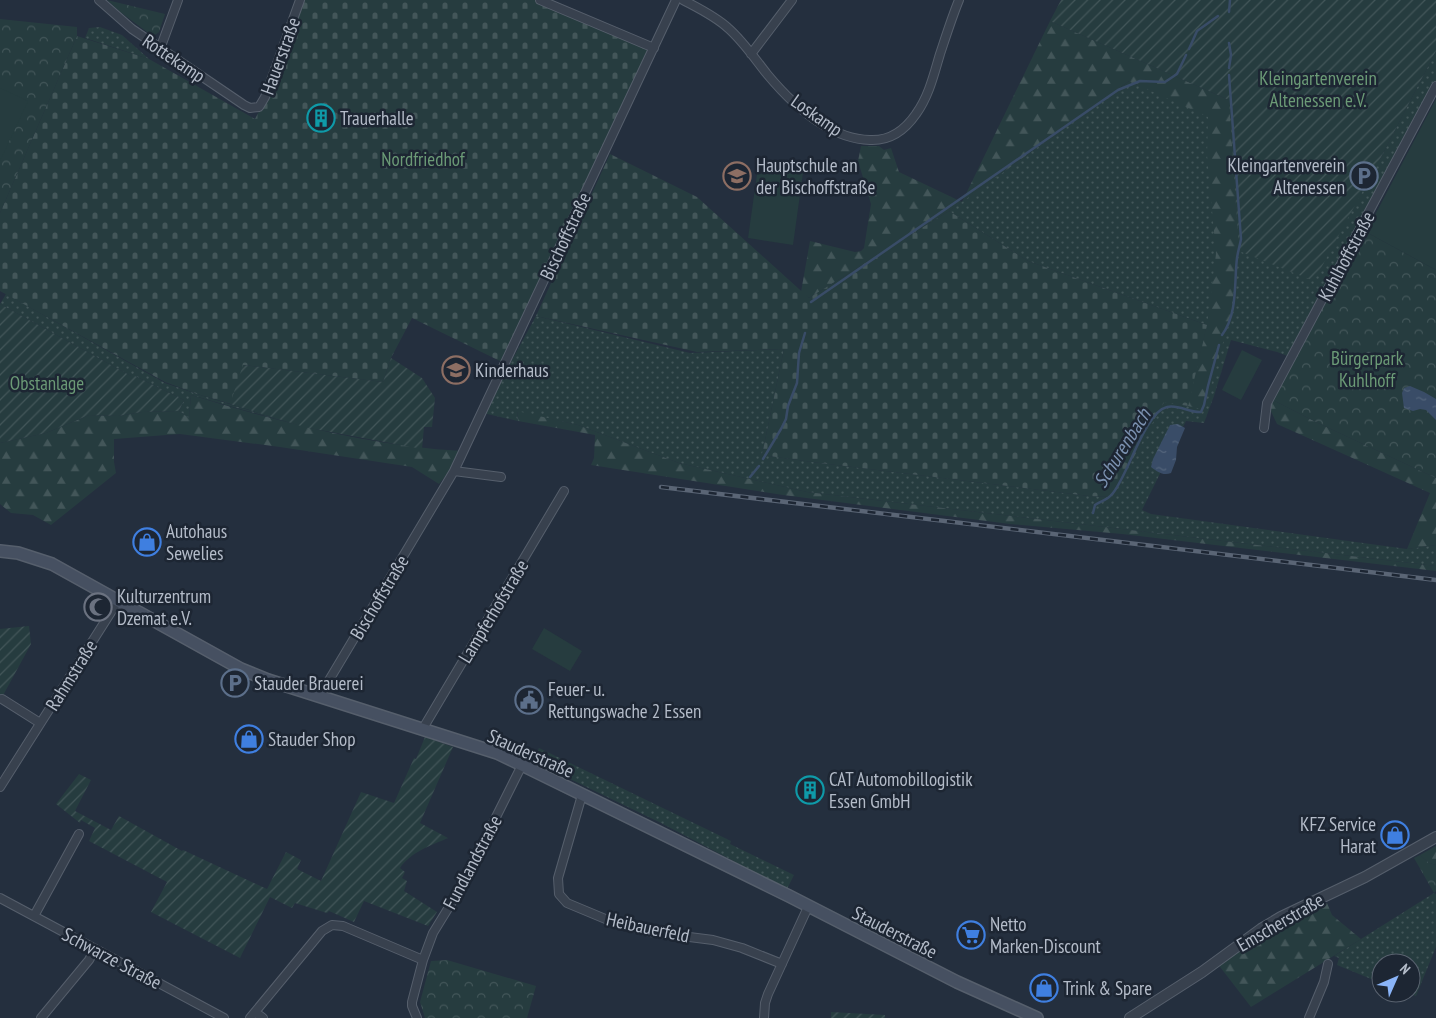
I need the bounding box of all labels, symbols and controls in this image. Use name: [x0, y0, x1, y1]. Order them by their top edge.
street label: Hauerstraße: [255, 14, 305, 98]
street label: Rottekamp: [138, 28, 210, 88]
park label: Kleingartenverein Altenessen e.V.: [1259, 66, 1377, 112]
street label: Loskamp: [787, 89, 847, 141]
building icon: Trauerhalle: [306, 103, 336, 133]
place label: Trauerhalle: [340, 106, 414, 130]
park label: Nordfriedhof: [381, 147, 466, 171]
place label: Hauptschule an der Bischoffstraße: [756, 153, 875, 199]
place label: Kleingartenverein Altenessen: [1227, 153, 1345, 199]
school or university icon: Hauptschule an der Bischoffstraße: [722, 161, 752, 191]
parking icon: Kleingartenverein Altenessen: [1349, 161, 1379, 191]
street label: Bischoffstraße: [534, 188, 596, 284]
street label: Kuhlhoffstraße: [1312, 207, 1380, 305]
park label: Bürgerpark Kuhlhoff: [1331, 346, 1404, 392]
school or university icon: Kinderhaus: [441, 355, 471, 385]
place label: Kinderhaus: [475, 358, 549, 382]
park label: Obstanlage: [10, 371, 84, 395]
water label: Schurenbach: [1088, 403, 1157, 492]
place label: Autohaus Sewelies: [166, 519, 227, 565]
shop icon: Autohaus Sewelies: [132, 527, 162, 557]
street label: Bischoffstraße: [345, 550, 414, 643]
street label: Lampferhofstraße: [453, 555, 533, 667]
place label: Kulturzentrum Dzemat e.V.: [117, 584, 211, 630]
mosque icon: Kulturzentrum Dzemat e.V.: [83, 592, 113, 622]
street label: Rahmstraße: [40, 635, 102, 715]
parking icon: Stauder Brauerei: [220, 668, 250, 698]
place label: Stauder Brauerei: [254, 671, 364, 695]
place label: Feuer- u. Rettungswache 2 Essen: [548, 677, 701, 723]
public building icon: Feuer- u. Rettungswache 2 Essen: [514, 685, 544, 715]
street label: Stauderstraße: [484, 723, 578, 783]
shop icon: Stauder Shop: [234, 724, 264, 754]
place label: Stauder Shop: [268, 727, 355, 751]
place label: CAT Automobillogistik Essen GmbH: [829, 767, 973, 813]
building icon: CAT Automobillogistik Essen GmbH: [795, 775, 825, 805]
street label: Fundlandstraße: [437, 811, 507, 913]
place label: KFZ Service Harat: [1300, 812, 1377, 858]
shop icon: KFZ Service Harat: [1380, 820, 1410, 850]
street label: Emscherstraße: [1232, 887, 1328, 957]
street label: Stauderstraße: [849, 900, 942, 964]
street label: Heibauerfeld: [604, 906, 692, 948]
place label: Netto Marken-Discount: [990, 912, 1102, 958]
supermarket icon: Netto Marken-Discount: [956, 920, 986, 950]
street label: Schwarze Straße: [58, 922, 166, 994]
north arrow: [1371, 953, 1421, 1003]
text: N: [1396, 960, 1414, 978]
shop icon: Trink & Spare: [1029, 973, 1059, 1003]
place label: Trink & Spare: [1063, 976, 1152, 1000]

